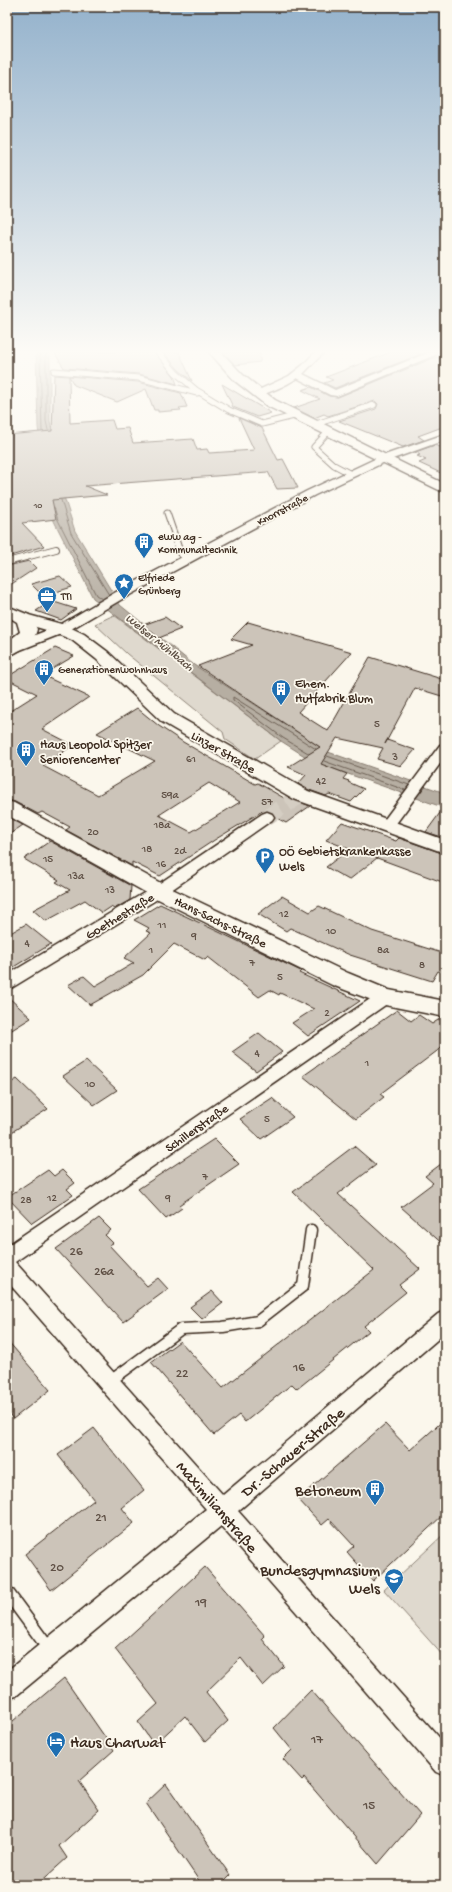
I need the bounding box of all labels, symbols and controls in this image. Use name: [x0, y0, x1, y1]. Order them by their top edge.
street label: Knorrstraße: [256, 492, 311, 529]
house number: 10: [33, 501, 42, 512]
building icon: eww ag - Kommunaltechnik: [133, 531, 155, 559]
place label: eww ag - Kommunaltechnik: [158, 532, 238, 557]
place icon: Elfriede Grünberg: [113, 572, 135, 600]
place label: Elfriede Grünberg: [138, 572, 181, 598]
office icon: TTI: [36, 585, 58, 613]
place label: TTI: [60, 592, 72, 604]
water label: Welser Mühlbach: [122, 612, 196, 676]
building icon: Generationenwohnhaus: [33, 658, 55, 686]
place label: Generationenwohnhaus: [58, 665, 168, 677]
place label: Ehem. Hutfabrik Blum: [295, 677, 373, 707]
building icon: Ehem. Hutfabrik Blum: [270, 678, 292, 706]
house number: 5: [374, 719, 380, 731]
street label: Linzer Straße: [188, 729, 258, 778]
place label: Haus Leopold Spitzer Seniorencenter: [40, 738, 153, 768]
building icon: Haus Leopold Spitzer Seniorencenter: [15, 739, 37, 767]
house number: 3: [391, 752, 398, 764]
house number: 61: [186, 754, 196, 766]
house number: 42: [316, 776, 327, 788]
house number: 59a: [161, 790, 180, 802]
house number: 57: [261, 797, 273, 809]
house number: 18a: [153, 820, 171, 832]
house number: 20: [87, 827, 99, 839]
house number: 18: [141, 844, 152, 856]
place label: OÖ Gebietskrankenkasse Wels: [279, 845, 411, 875]
house number: 2d: [174, 846, 187, 858]
parking icon: OÖ Gebietskrankenkasse Wels: [254, 846, 276, 874]
house number: 15: [42, 854, 53, 866]
house number: 16: [155, 859, 166, 871]
house number: 13a: [67, 871, 85, 883]
house number: 13: [104, 885, 115, 897]
street label: Goethestraße: [83, 891, 157, 943]
street label: Hans-Sachs-Straße: [171, 894, 269, 952]
house number: 12: [278, 909, 290, 921]
house number: 11: [157, 920, 166, 932]
house number: 10: [325, 926, 336, 938]
house number: 9: [190, 931, 197, 943]
house number: 4: [24, 938, 30, 950]
house number: 1: [148, 945, 153, 957]
house number: 8a: [377, 945, 390, 957]
house number: 7: [248, 958, 255, 970]
house number: 8: [419, 960, 425, 972]
house number: 5: [277, 972, 283, 984]
house number: 2: [324, 1008, 330, 1020]
house number: 4: [254, 1048, 260, 1060]
house number: 1: [364, 1058, 369, 1070]
house number: 10: [84, 1079, 95, 1091]
street label: Schillerstraße: [163, 1102, 232, 1156]
house number: 5: [264, 1114, 270, 1126]
house number: 7: [201, 1172, 208, 1184]
house number: 12: [46, 1193, 58, 1205]
house number: 9: [164, 1193, 171, 1205]
house number: 28: [20, 1195, 32, 1207]
house number: 26: [70, 1245, 83, 1260]
house number: 26a: [94, 1265, 115, 1280]
house number: 16: [292, 1361, 305, 1376]
house number: 22: [176, 1367, 189, 1382]
street label: Dr.-Schauer-Straße: [238, 1404, 350, 1503]
street label: Maximilianstraße: [170, 1459, 261, 1559]
building icon: Betoneum: [364, 1478, 386, 1506]
place label: Betoneum: [294, 1483, 362, 1502]
house number: 21: [95, 1511, 107, 1526]
house number: 20: [50, 1561, 64, 1576]
place label: Bundesgymnasium Wels: [259, 1563, 381, 1600]
school or university icon: Bundesgymnasium Wels: [383, 1567, 405, 1595]
house number: 19: [194, 1596, 207, 1611]
hotel icon: Haus Charwat: [45, 1730, 67, 1758]
house number: 17: [310, 1733, 324, 1748]
place label: Haus Charwat: [70, 1735, 166, 1754]
house number: 15: [362, 1799, 375, 1814]

